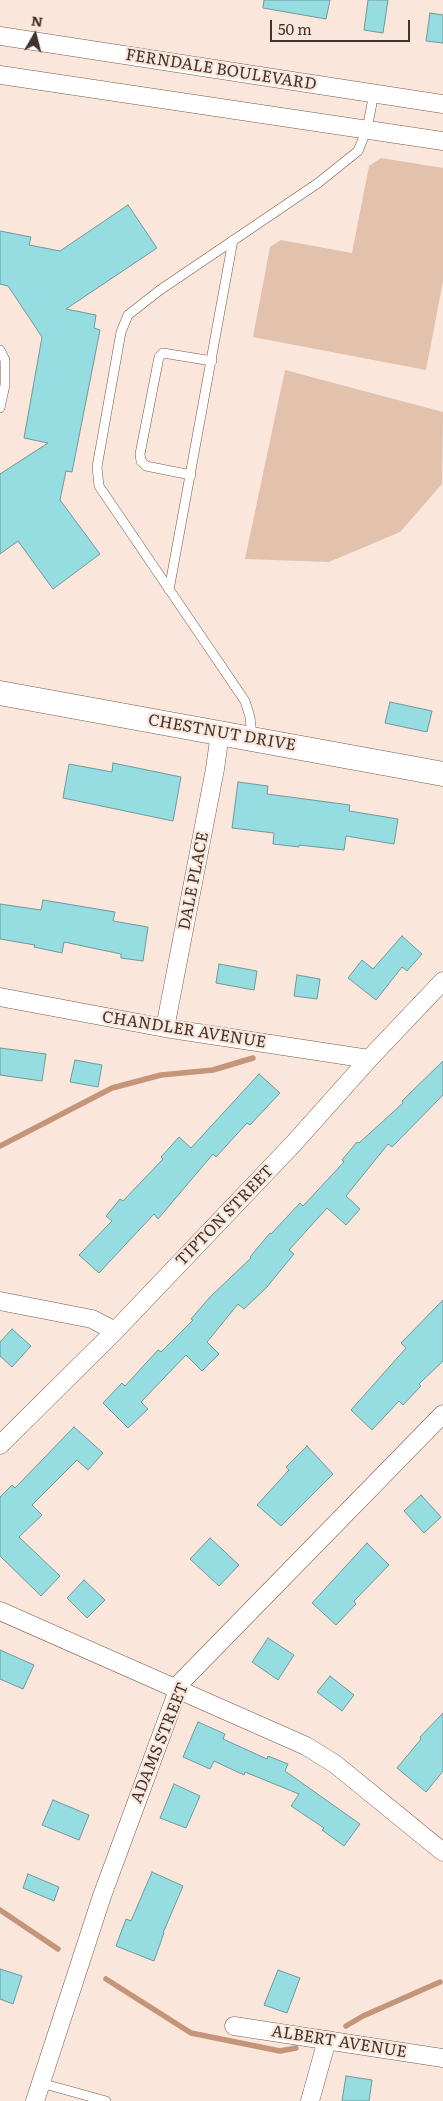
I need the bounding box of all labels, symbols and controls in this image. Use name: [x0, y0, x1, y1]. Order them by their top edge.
text: N: [30, 9, 44, 31]
north arrow: [10, 10, 60, 60]
scale bar: [273, 10, 413, 42]
text: 50 m: [278, 17, 312, 40]
street label: FERNDALE BOULEVARD: [124, 45, 318, 95]
street label: CHESTNUT DRIVE: [147, 711, 297, 755]
street label: DALE PLACE: [175, 830, 213, 932]
street label: CHANDLER AVENUE: [101, 1008, 267, 1052]
street label: TIPTON STREET: [172, 1162, 278, 1270]
street label: ADAMS STREET: [127, 1680, 193, 1806]
street label: ALBERT AVENUE: [270, 2022, 408, 2062]

